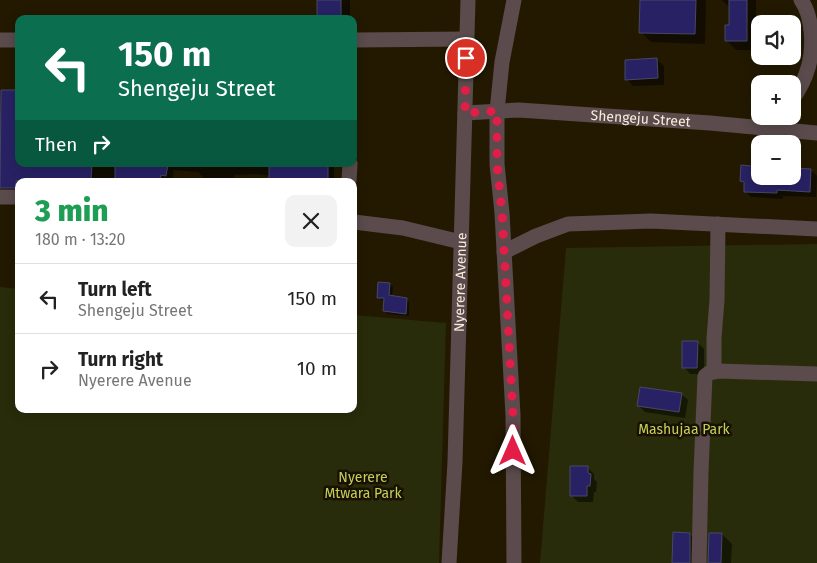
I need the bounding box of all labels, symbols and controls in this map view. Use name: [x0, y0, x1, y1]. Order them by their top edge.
map controls: [751, 15, 801, 185]
button: sound: [751, 15, 801, 65]
text: 150 m: [118, 33, 211, 75]
icon: left: [35, 35, 100, 100]
pin: [445, 37, 487, 79]
icon: arrive: [452, 44, 480, 72]
text: Shengeju Street: [118, 75, 275, 102]
button: +: [751, 75, 801, 125]
street label: Shengeju Street: [590, 107, 692, 131]
icon: right: [87, 130, 115, 158]
text: Then: [35, 133, 77, 156]
button: −: [751, 135, 801, 185]
text: 3 min: [35, 193, 109, 229]
button: close: [285, 195, 337, 247]
text: 180 m · 13:20: [35, 230, 126, 249]
street label: Nyerere Avenue: [451, 232, 470, 332]
text: Turn left: [78, 278, 152, 301]
icon: left: [35, 285, 63, 313]
text: 150 m: [287, 287, 337, 310]
text: Shengeju Street: [78, 301, 192, 320]
text: Turn right: [78, 348, 163, 371]
icon: right: [35, 355, 63, 383]
text: 10 m: [297, 357, 337, 380]
text: Nyerere Avenue: [78, 371, 192, 390]
park label: Mashujaa Park: [638, 421, 731, 438]
position arrow: [486, 424, 538, 476]
park label: Nyerere Mtwara Park: [324, 469, 402, 502]

